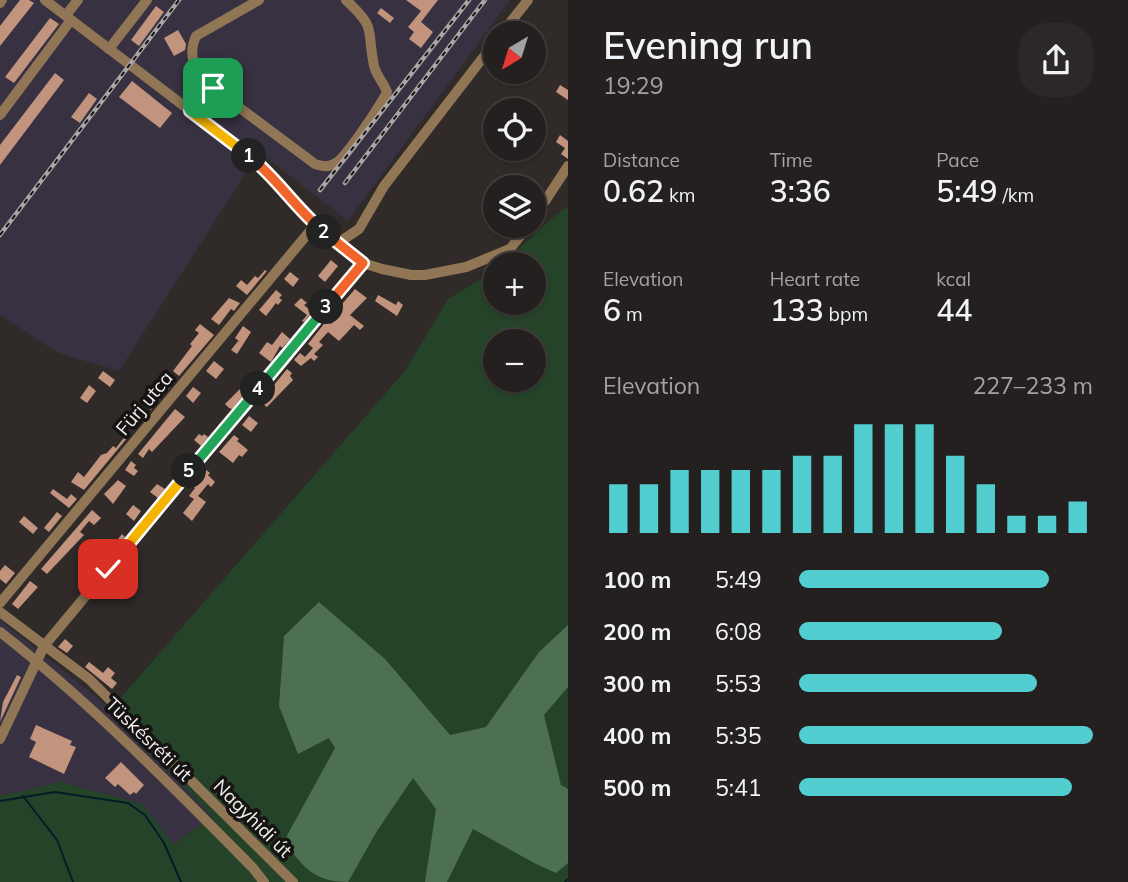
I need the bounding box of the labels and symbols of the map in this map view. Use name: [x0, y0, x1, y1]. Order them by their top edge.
north arrow: [483, 21, 546, 84]
pin: [183, 58, 243, 118]
pin: 1: [232, 138, 266, 174]
pin: 2: [306, 215, 342, 250]
pin: 3: [308, 290, 344, 324]
street label: Fürj utca: [110, 366, 178, 440]
pin: 4: [240, 372, 276, 406]
pin: 5: [172, 454, 206, 489]
pin: [78, 539, 138, 599]
street label: Tüskésréti út: [101, 692, 197, 786]
street label: Nagyhidi út: [209, 774, 298, 863]

